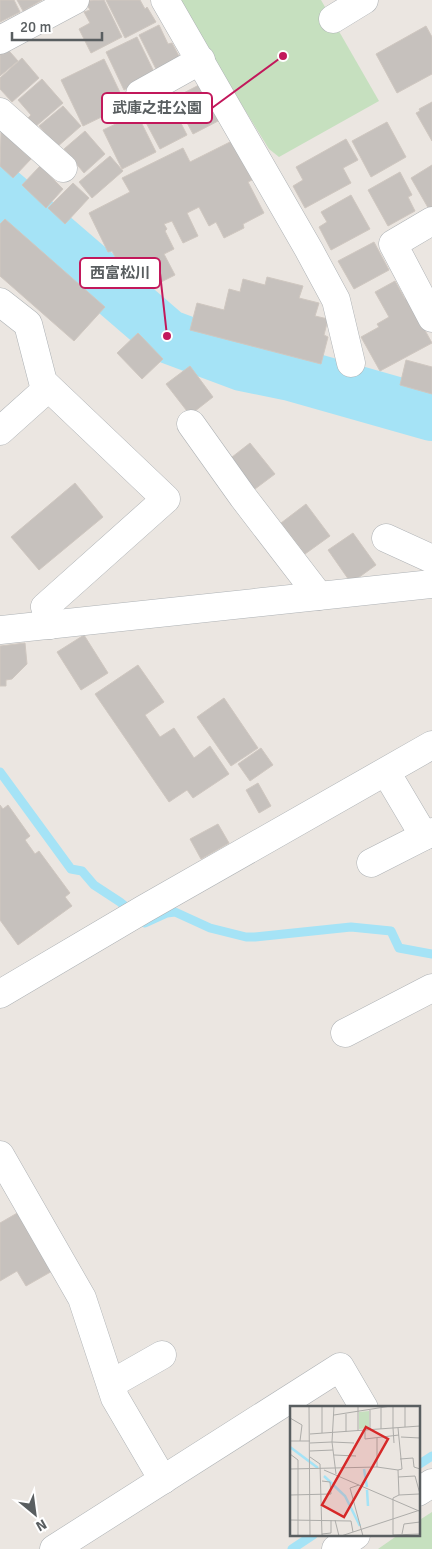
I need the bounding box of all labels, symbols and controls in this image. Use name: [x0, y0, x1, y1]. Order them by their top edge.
scale bar: [12, 10, 102, 42]
text: 20 m: [20, 18, 51, 36]
callout: 武庫之荘公園: [102, 93, 212, 123]
text: 武庫之荘公園: [112, 99, 202, 117]
callout: 西富松川: [80, 258, 160, 288]
text: 西富松川: [90, 264, 150, 282]
inset map: [290, 1406, 420, 1536]
north arrow: [10, 1489, 60, 1539]
text: N: [33, 1515, 49, 1535]

